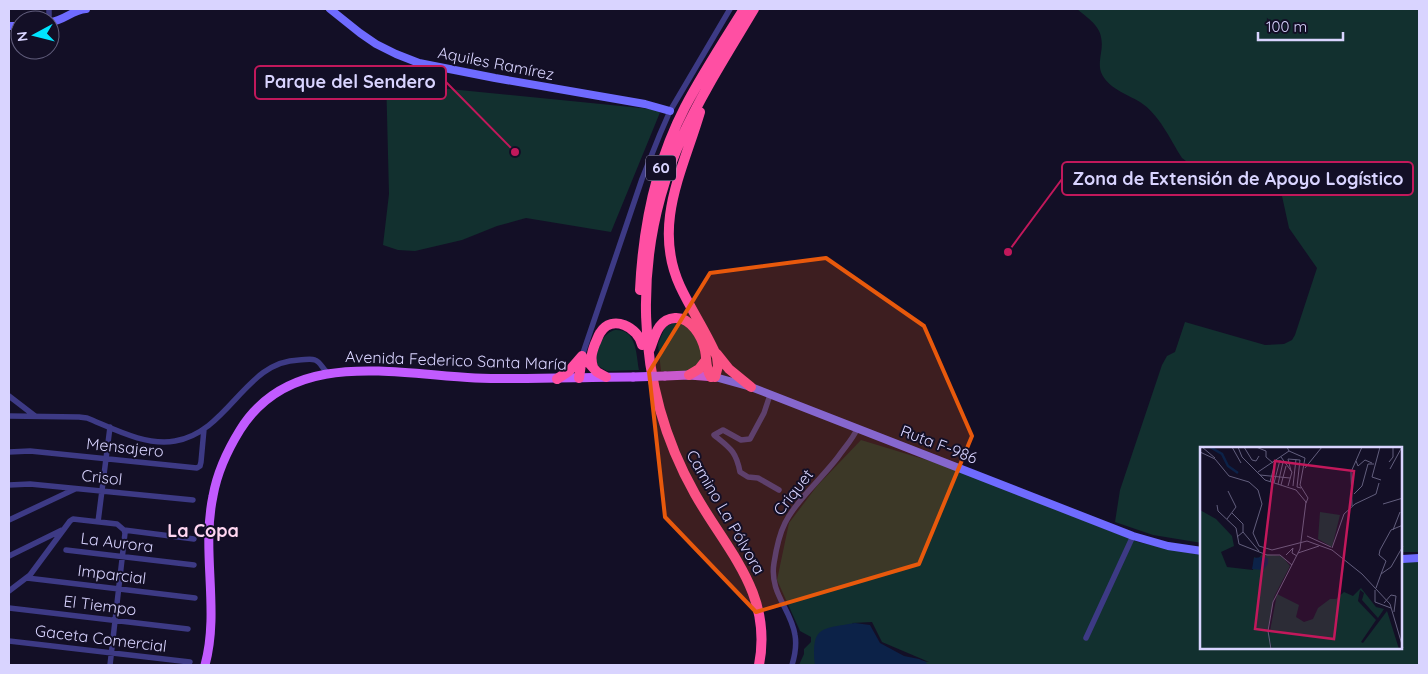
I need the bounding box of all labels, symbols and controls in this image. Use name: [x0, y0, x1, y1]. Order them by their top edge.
north arrow: [10, 10, 60, 60]
scale bar: [1258, 10, 1343, 42]
text: 100 m: [1266, 17, 1307, 36]
text: N: [13, 30, 32, 43]
street label: Aquiles Ramírez: [436, 42, 556, 84]
callout: Parque del Sendero: [255, 66, 446, 99]
text: Parque del Sendero: [264, 70, 436, 93]
road number: 60: [646, 156, 676, 180]
callout: Zona de Extensión de Apoyo Logístico: [1062, 162, 1413, 195]
text: Zona de Extensión de Apoyo Logístico: [1072, 167, 1404, 190]
street label: Avenida Federico Santa María: [345, 346, 567, 374]
street label: Ruta F-986: [898, 420, 981, 468]
street label: Mensajero: [85, 433, 165, 461]
street label: Camino La Pólvora: [682, 446, 770, 578]
inset map: [1200, 447, 1403, 649]
street label: Crisol: [81, 465, 123, 489]
street label: Criquet: [769, 465, 817, 519]
district label: La Copa: [167, 519, 239, 542]
street label: La Aurora: [80, 528, 154, 556]
street label: Imparcial: [77, 560, 147, 588]
street label: El Tiempo: [62, 591, 138, 619]
street label: Gaceta Comercial: [34, 620, 168, 656]

